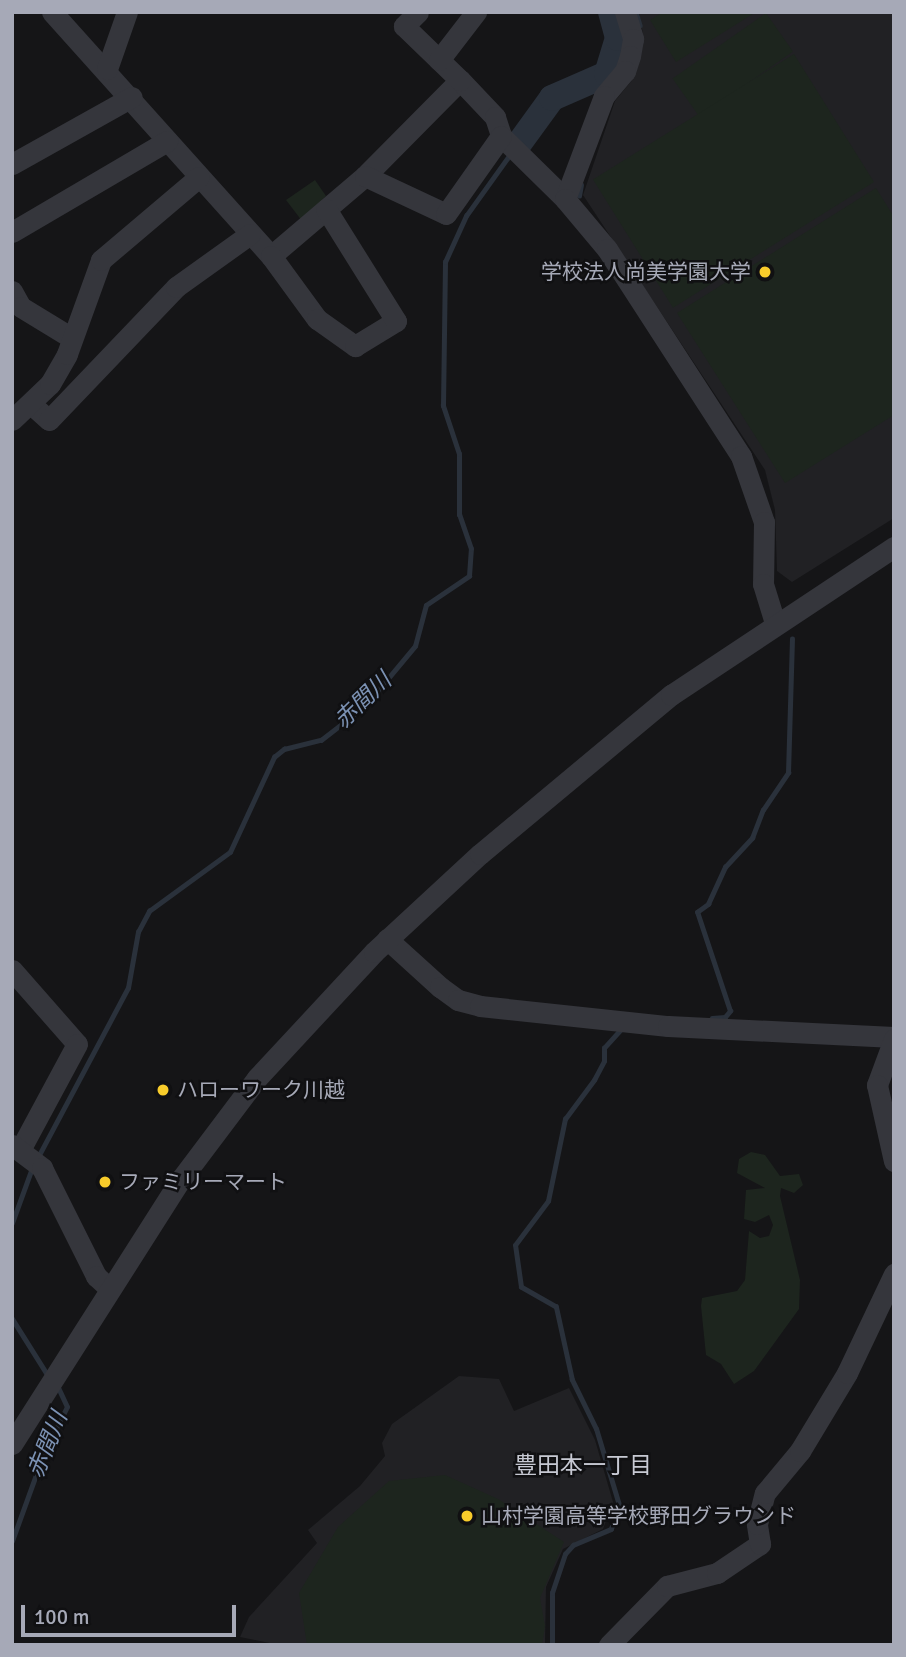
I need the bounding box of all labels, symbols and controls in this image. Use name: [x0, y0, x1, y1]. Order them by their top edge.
place label: 学校法人尚美学園大学: [541, 259, 751, 285]
marker: 学校法人尚美学園大学: [757, 264, 773, 280]
water label: 赤間川: [329, 667, 397, 735]
place label: ハローワーク川越: [177, 1077, 345, 1103]
marker: ハローワーク川越: [155, 1082, 171, 1098]
place label: ファミリーマート: [119, 1169, 287, 1195]
marker: ファミリーマート: [97, 1174, 113, 1190]
water label: 赤間川: [22, 1408, 74, 1482]
district label: 豊田本一丁目: [514, 1452, 652, 1480]
place label: 山村学園高等学校野田グラウンド: [481, 1503, 796, 1529]
marker: 山村学園高等学校野田グラウンド: [459, 1508, 475, 1524]
scale bar: [24, 1590, 240, 1634]
text: 100 m: [34, 1604, 89, 1630]

